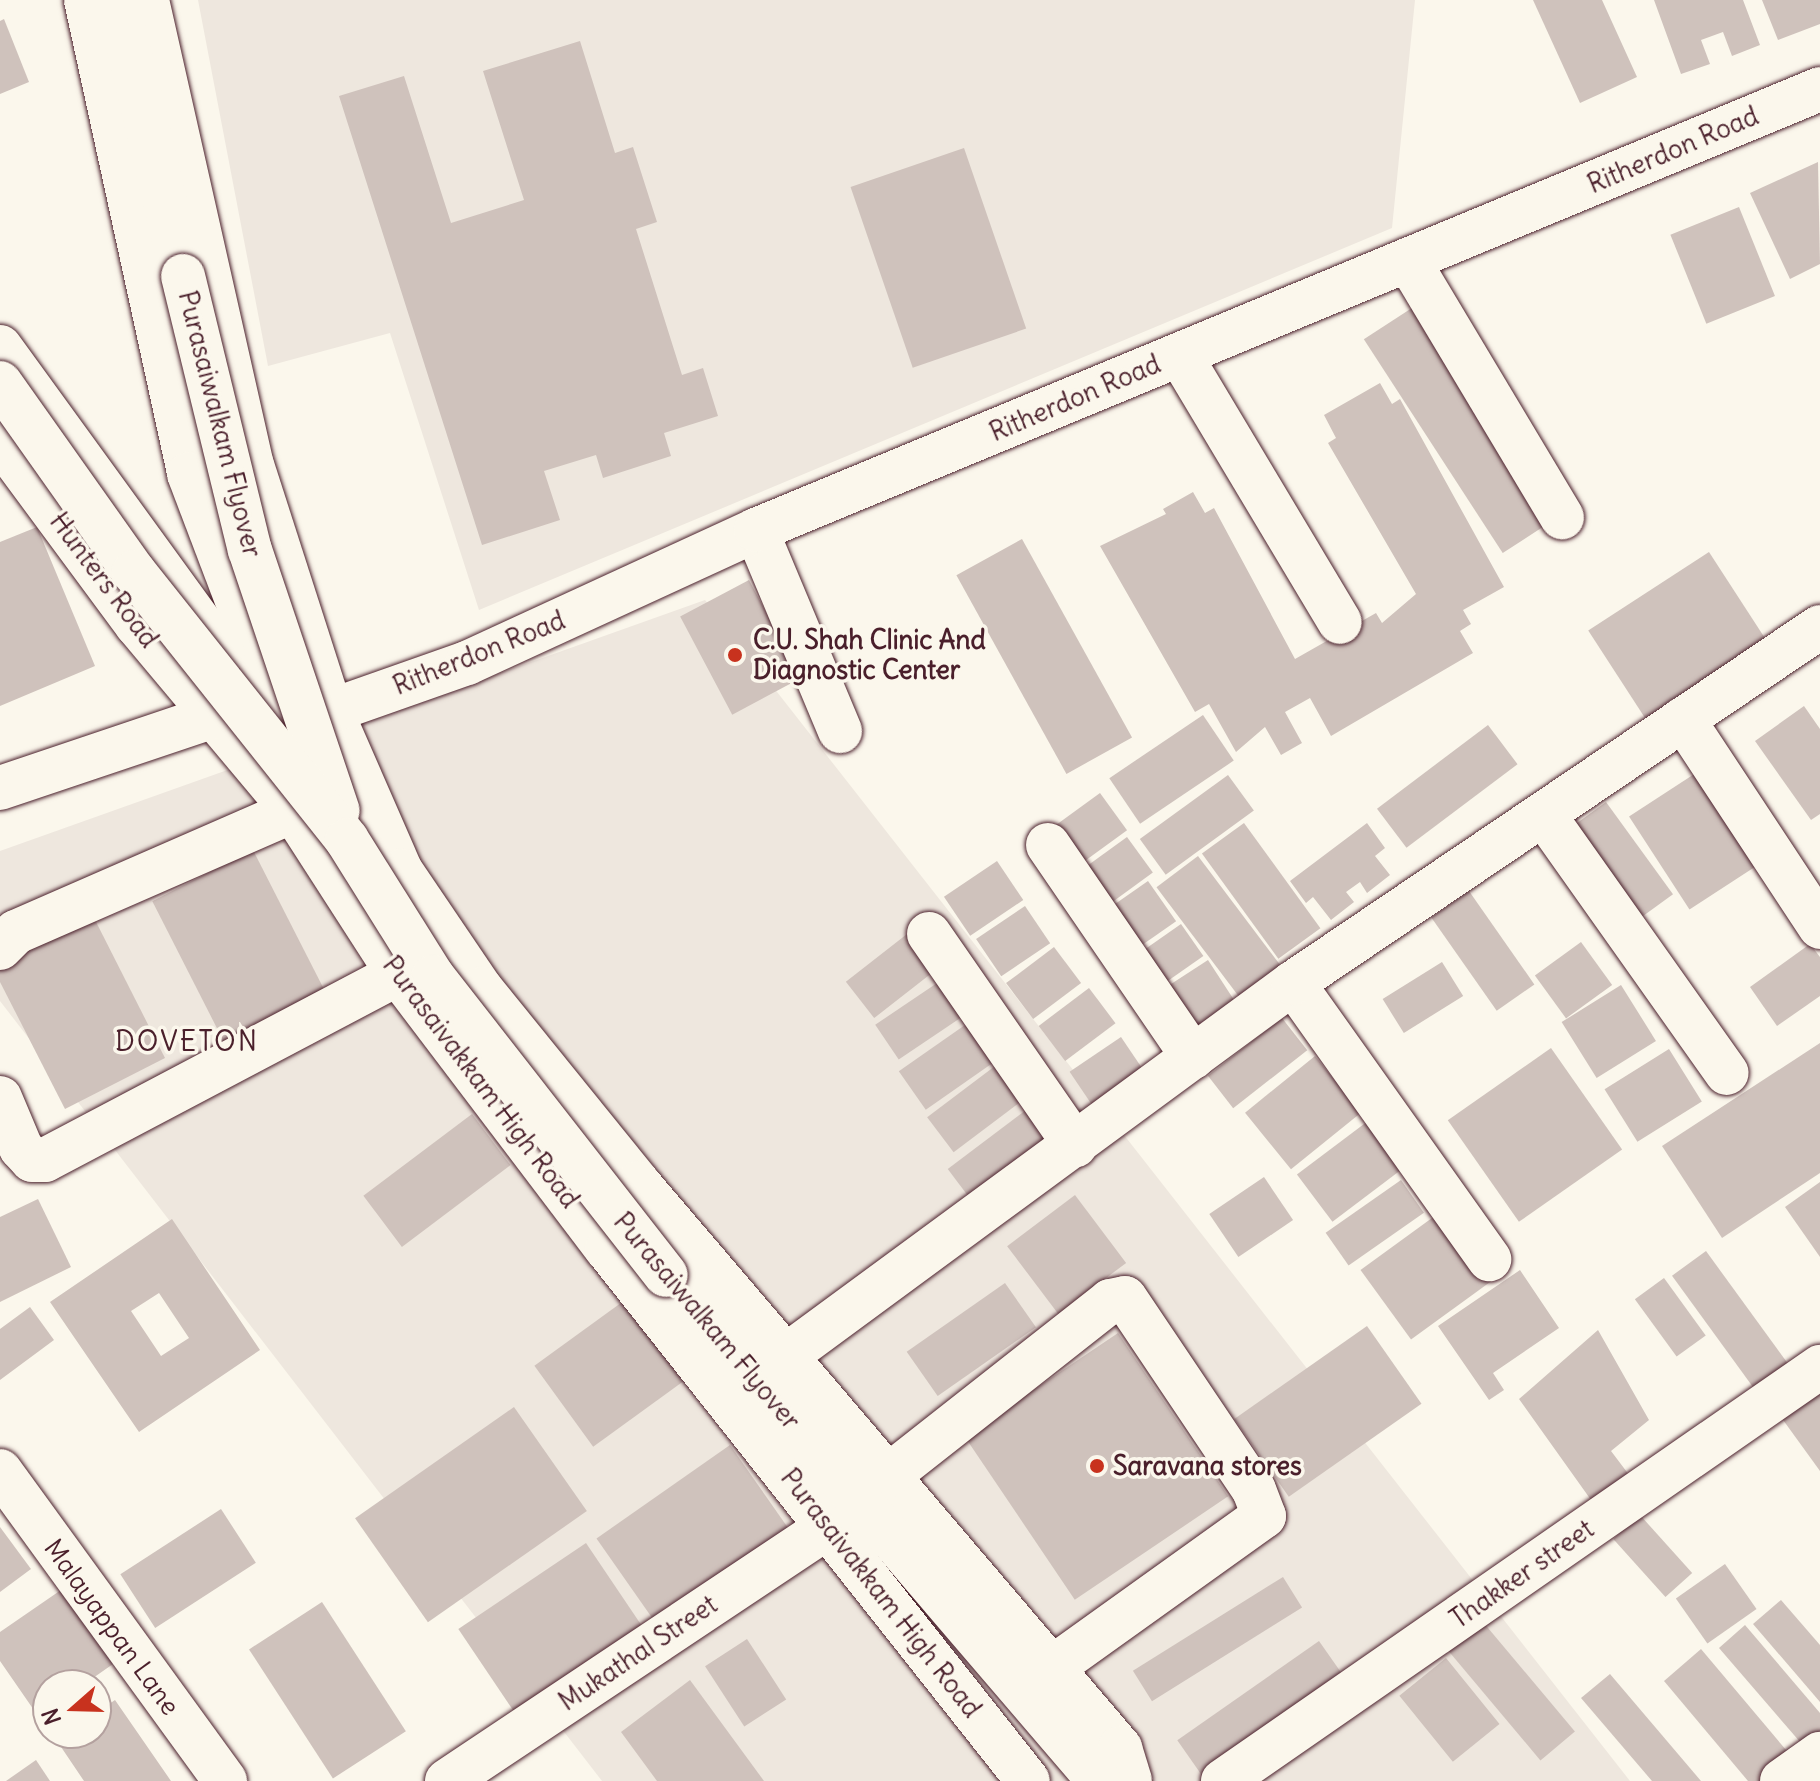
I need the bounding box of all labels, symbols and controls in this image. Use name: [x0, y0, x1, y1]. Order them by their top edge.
street label: Ritherdon Road: [1583, 100, 1763, 200]
street label: Purasaiwalkam Flyover: [172, 287, 268, 561]
street label: Ritherdon Road: [985, 348, 1165, 448]
street label: Hunters Road: [43, 506, 165, 654]
street label: Ritherdon Road: [389, 604, 569, 702]
place label: C.U. Shah Clinic And Diagnostic Center: [753, 624, 986, 686]
marker: C.U. Shah Clinic And Diagnostic Center: [724, 644, 746, 666]
street label: Purasaivakkam High Road: [376, 950, 586, 1214]
district label: DOVETON: [115, 1024, 259, 1058]
street label: Purasaiwalkam Flyover: [607, 1206, 807, 1436]
place label: Saravana stores: [1113, 1450, 1302, 1482]
marker: Saravana stores: [1088, 1457, 1106, 1475]
street label: Purasaivakkam High Road: [774, 1462, 988, 1724]
street label: Thakker street: [1444, 1513, 1600, 1635]
street label: Malayappan Lane: [38, 1533, 186, 1721]
street label: Mukathal Street: [553, 1589, 723, 1717]
north arrow: [32, 1669, 112, 1749]
text: N: [36, 1705, 67, 1728]

